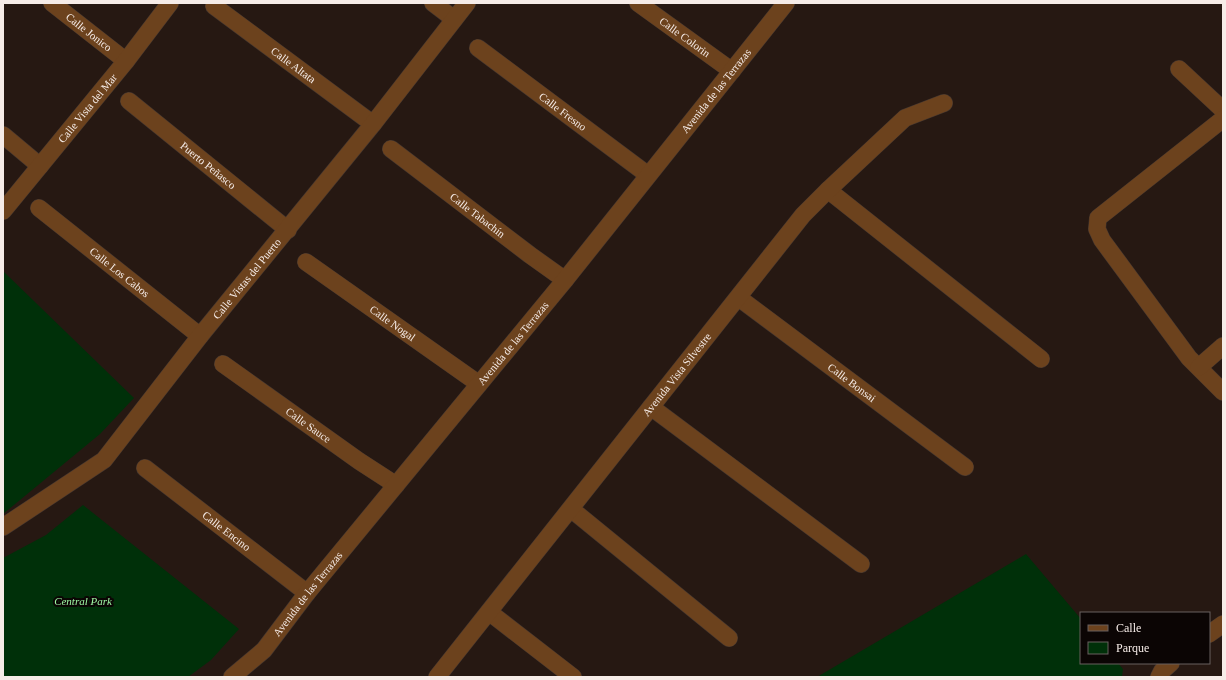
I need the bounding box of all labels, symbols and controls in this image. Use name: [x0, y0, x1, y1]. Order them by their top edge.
street label: Calle Jonico: [64, 10, 115, 54]
street label: Calle Colorin: [657, 15, 713, 60]
street label: Calle Altata: [269, 45, 318, 85]
street label: Avenida de las Terrazas: [679, 46, 753, 135]
street label: Calle Vista del Mar: [56, 71, 119, 145]
street label: Calle Fresno: [537, 90, 589, 133]
street label: Puerto Peñasco: [178, 139, 239, 192]
street label: Calle Tabachín: [448, 190, 508, 240]
street label: Calle Vistas del Puerto: [210, 236, 283, 321]
street label: Calle Los Cabos: [87, 245, 152, 299]
street label: Avenida de las Terrazas: [475, 299, 551, 387]
street label: Calle Nogal: [368, 303, 418, 343]
street label: Avenida Vista Silvestre: [640, 330, 713, 419]
street label: Calle Bonsai: [826, 361, 878, 404]
street label: Calle Sauce: [284, 405, 333, 445]
street label: Calle Encino: [200, 509, 253, 553]
street label: Avenida de las Terrazas: [271, 549, 345, 638]
park label: Central Park: [54, 595, 113, 607]
legend: [1080, 612, 1210, 664]
text: Calle: [1116, 621, 1141, 635]
text: Parque: [1116, 641, 1149, 655]

